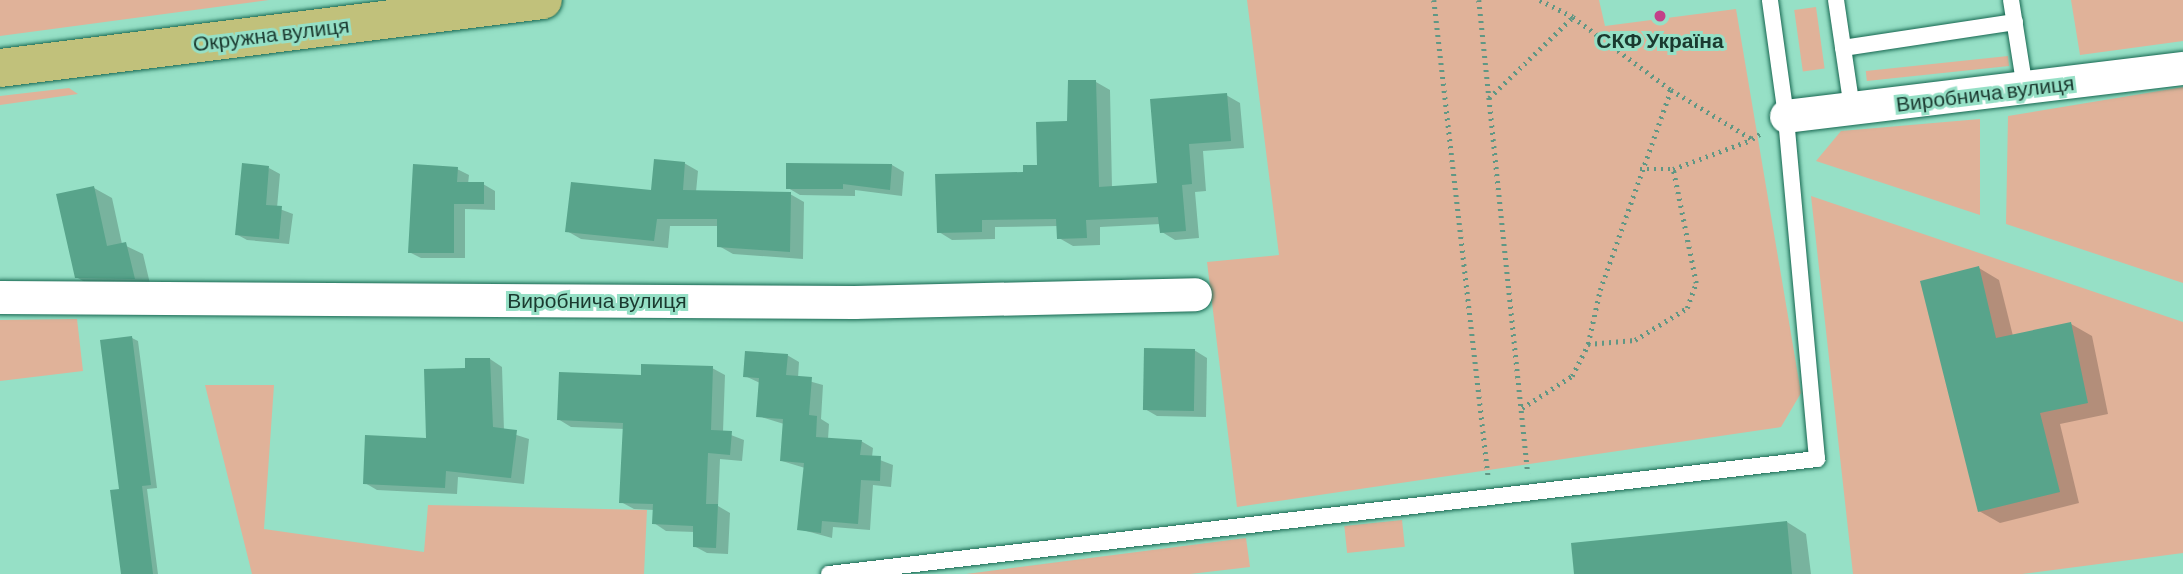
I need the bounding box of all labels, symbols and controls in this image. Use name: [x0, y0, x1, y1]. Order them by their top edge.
marker: СКФ Україна: [1652, 8, 1668, 24]
street label: Окружна вулиця: [191, 12, 351, 56]
place label: СКФ Україна: [1596, 27, 1724, 53]
street label: Виробнича вулиця: [1894, 70, 2076, 116]
street label: Виробнича вулиця: [507, 287, 687, 313]

